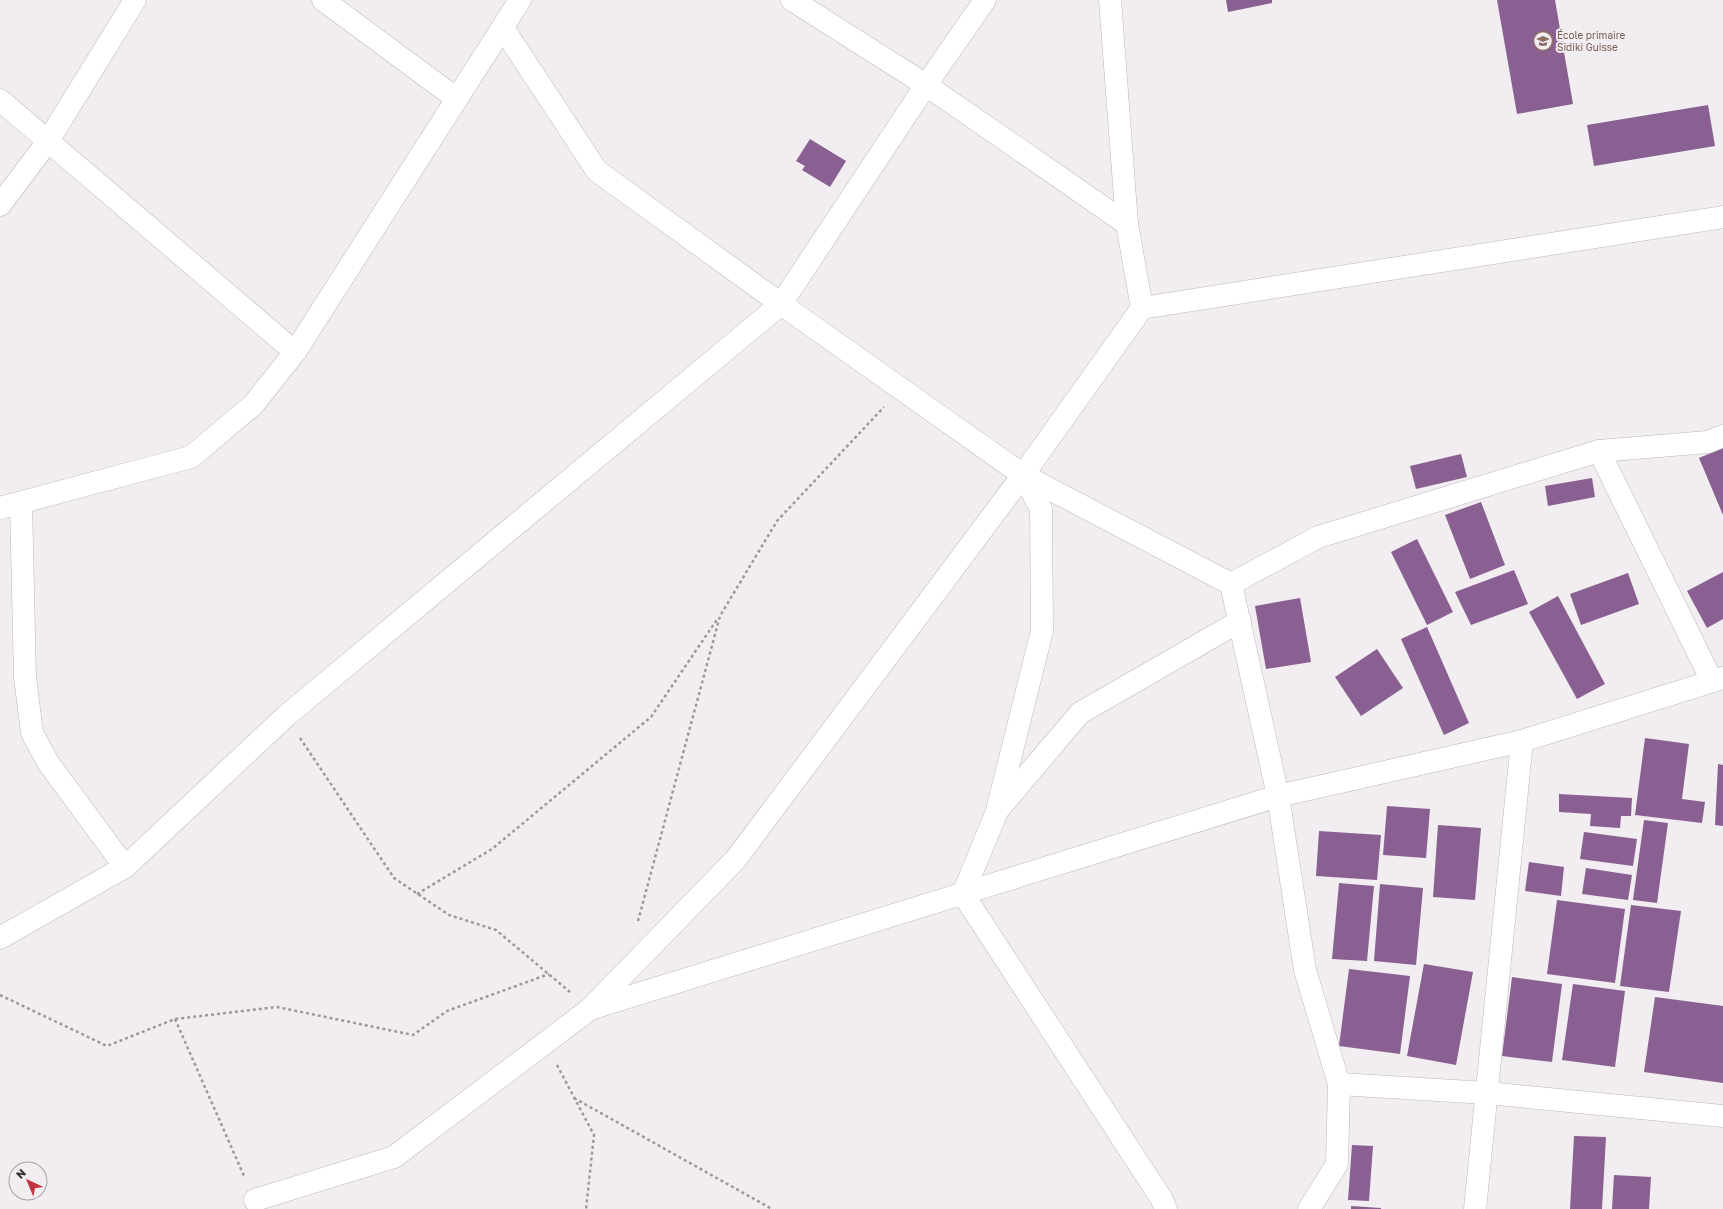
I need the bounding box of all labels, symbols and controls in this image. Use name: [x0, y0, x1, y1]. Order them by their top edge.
place label: École primaire Sidiki Guisse: [1557, 29, 1626, 53]
school or university icon: École primaire Sidiki Guisse: [1532, 30, 1554, 52]
north arrow: [8, 1161, 48, 1201]
text: N: [13, 1166, 28, 1181]

